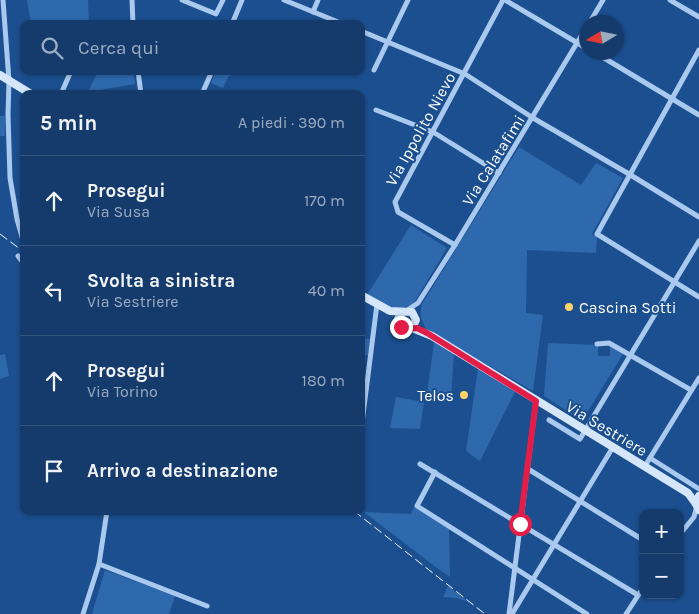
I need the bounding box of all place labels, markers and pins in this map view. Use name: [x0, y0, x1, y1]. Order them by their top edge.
place label: Cascina Sotti: [579, 298, 677, 317]
marker: Cascina Sotti: [563, 301, 575, 313]
place label: Telos: [417, 386, 454, 405]
marker: Telos: [458, 389, 470, 401]

